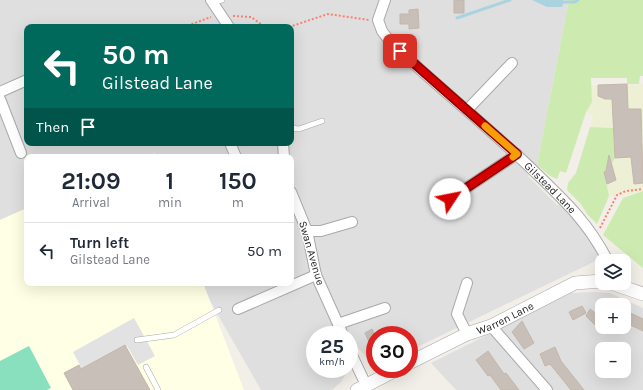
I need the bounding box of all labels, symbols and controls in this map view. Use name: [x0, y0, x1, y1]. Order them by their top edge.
pin: [383, 34, 417, 68]
text: 50 m: [102, 38, 170, 71]
icon: left: [36, 40, 88, 92]
icon: arrive: [389, 40, 411, 62]
text: Gilstead Lane: [102, 72, 213, 94]
icon: arrive: [77, 116, 99, 138]
text: Then: [36, 118, 69, 136]
street label: Gilstead Lane: [521, 159, 579, 217]
text: 21:09: [61, 167, 121, 195]
text: 1: [166, 167, 174, 195]
text: 150: [219, 167, 257, 195]
position arrow: [429, 178, 471, 220]
text: Arrival: [72, 195, 110, 210]
text: min: [158, 195, 182, 210]
text: m: [232, 195, 244, 210]
street label: Swan Avenue: [296, 220, 327, 287]
text: Turn left: [70, 234, 129, 252]
icon: left: [36, 240, 58, 262]
text: 50 m: [247, 242, 282, 260]
text: Gilstead Lane: [70, 252, 150, 267]
map controls: [595, 254, 631, 378]
button: layers: [595, 254, 631, 290]
button: +: [595, 298, 631, 334]
street label: Warren Lane: [475, 299, 536, 337]
speed limit sign: 30: [366, 326, 418, 378]
text: 25: [320, 335, 344, 358]
button: −: [595, 342, 631, 378]
text: km/h: [319, 356, 345, 368]

